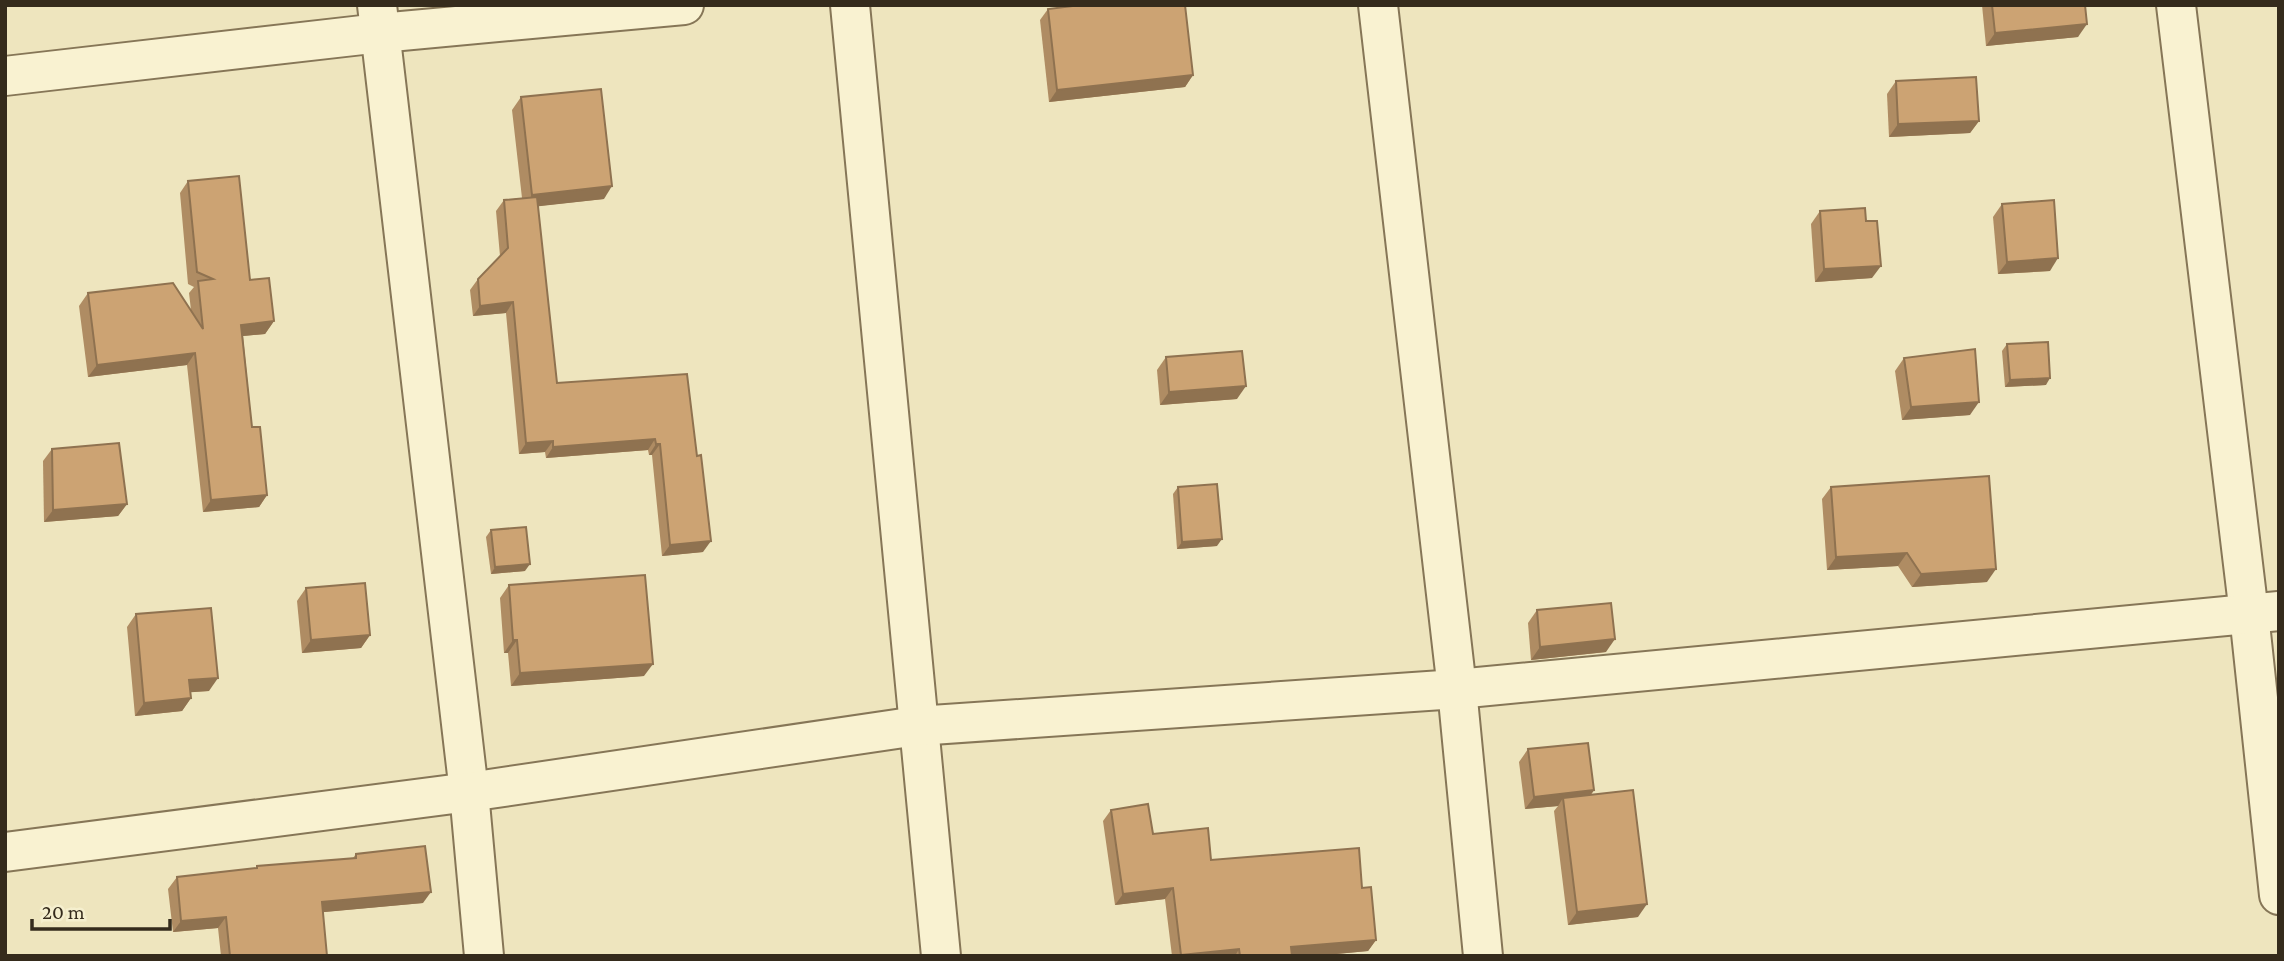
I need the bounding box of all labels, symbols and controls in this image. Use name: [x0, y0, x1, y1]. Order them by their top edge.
scale bar: [32, 888, 170, 932]
text: 20 m: [42, 900, 85, 924]

